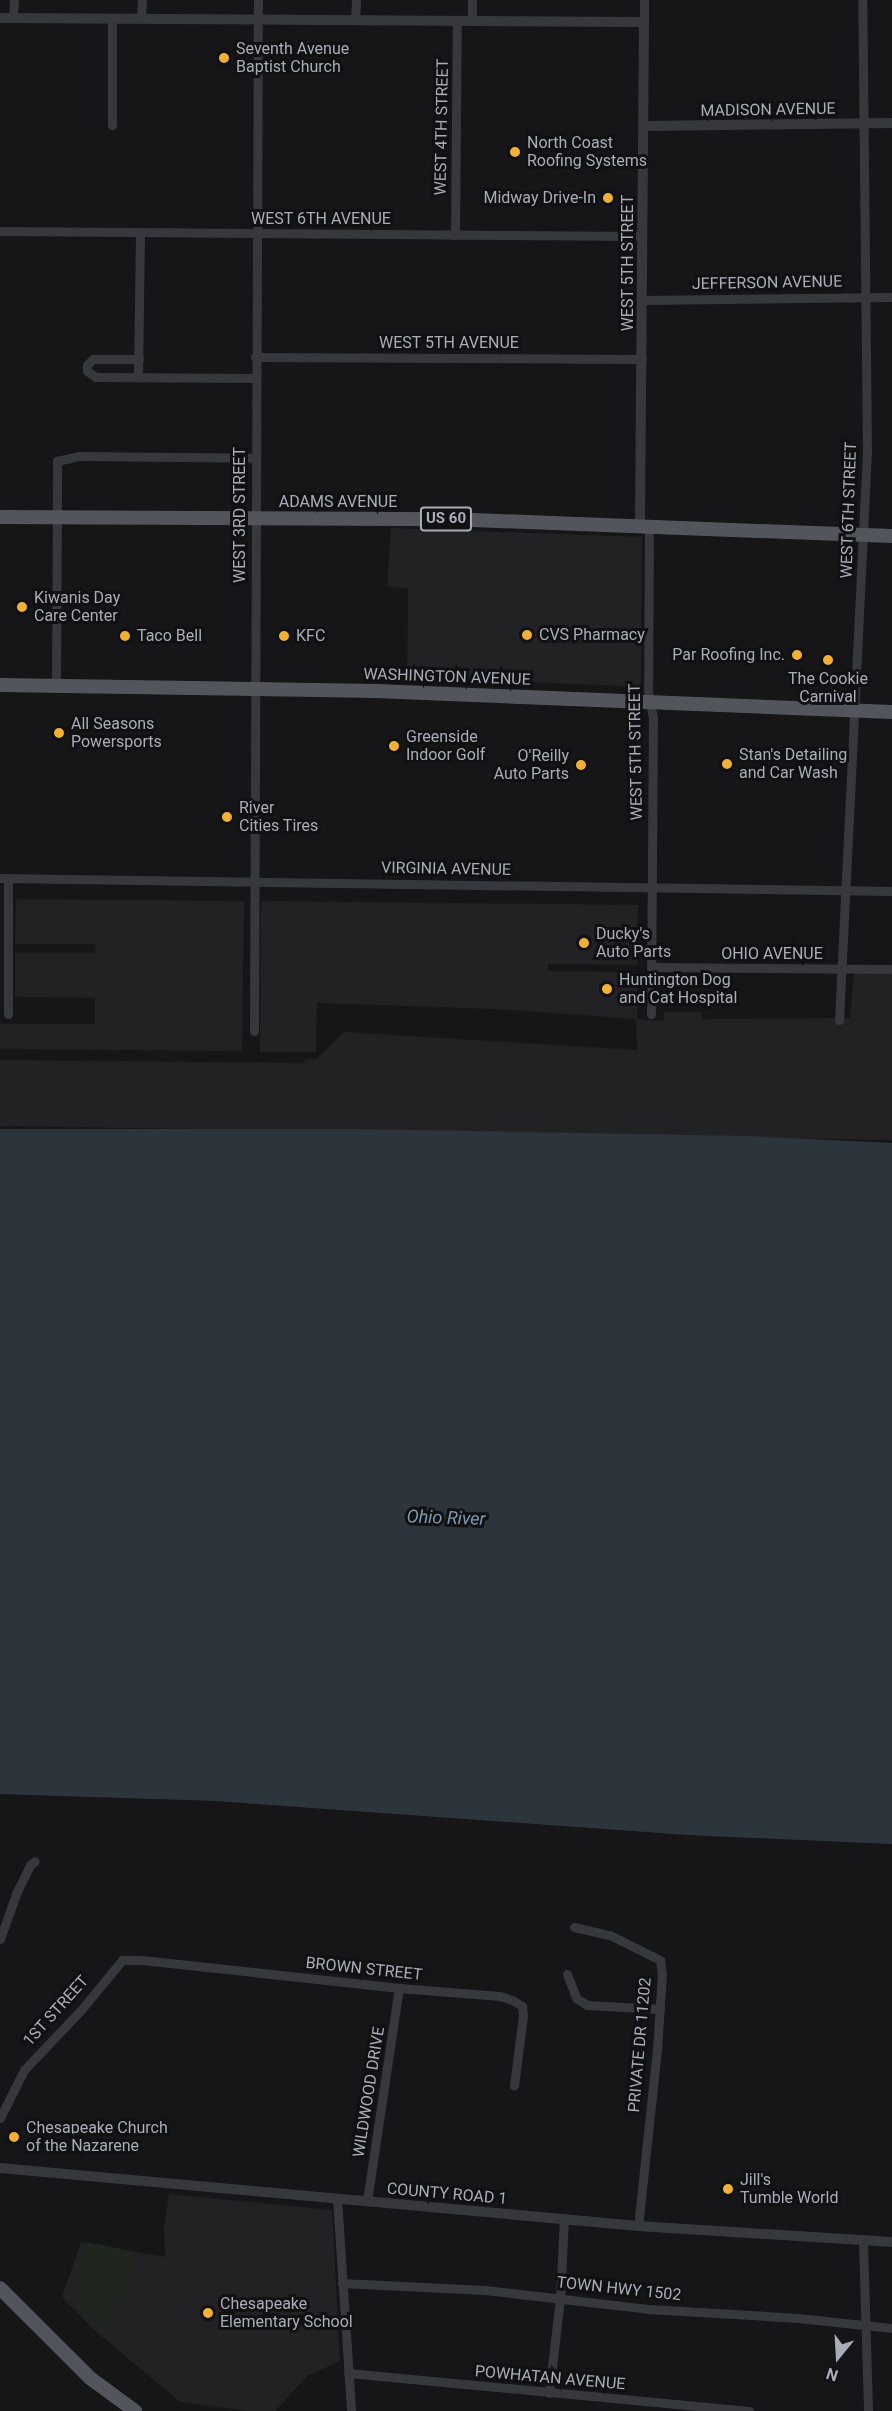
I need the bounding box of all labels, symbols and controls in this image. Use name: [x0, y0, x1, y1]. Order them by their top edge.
place label: Seventh Avenue Baptist Church: [236, 39, 349, 77]
marker: Seventh Avenue Baptist Church: [217, 51, 231, 65]
street label: WEST 4TH STREET: [431, 58, 453, 196]
street label: MADISON AVENUE: [700, 99, 836, 121]
place label: North Coast Roofing Systems: [527, 133, 647, 171]
marker: North Coast Roofing Systems: [508, 145, 522, 159]
place label: Midway Drive-In: [483, 188, 596, 208]
marker: Midway Drive-In: [601, 191, 615, 205]
street label: WEST 5TH STREET: [618, 194, 638, 332]
street label: WEST 6TH AVENUE: [251, 209, 391, 229]
street label: JEFFERSON AVENUE: [692, 272, 842, 294]
street label: WEST 5TH AVENUE: [379, 333, 519, 353]
street label: WEST 6TH STREET: [837, 441, 861, 579]
street label: WEST 3RD STREET: [230, 447, 250, 583]
street label: ADAMS AVENUE: [279, 492, 397, 512]
road number: US 60: [419, 507, 473, 531]
place label: Kiwanis Day Care Center: [34, 588, 120, 626]
marker: Kiwanis Day Care Center: [15, 600, 29, 614]
place label: CVS Pharmacy: [539, 625, 645, 645]
place label: Taco Bell: [137, 626, 202, 646]
place label: KFC: [296, 626, 325, 646]
marker: CVS Pharmacy: [520, 628, 534, 642]
marker: Taco Bell: [118, 629, 132, 643]
marker: KFC: [277, 629, 291, 643]
place label: Par Roofing Inc.: [672, 645, 785, 665]
marker: Par Roofing Inc.: [790, 648, 804, 662]
marker: The Cookie Carnival: [821, 653, 835, 667]
street label: WASHINGTON AVENUE: [363, 664, 531, 690]
place label: The Cookie Carnival: [788, 669, 868, 707]
street label: WEST 5TH STREET: [625, 683, 647, 821]
place label: All Seasons Powersports: [71, 714, 162, 752]
marker: All Seasons Powersports: [52, 726, 66, 740]
place label: Greenside Indoor Golf: [406, 727, 485, 765]
marker: Greenside Indoor Golf: [387, 739, 401, 753]
place label: Stan's Detailing and Car Wash: [739, 745, 847, 783]
place label: O'Reilly Auto Parts: [494, 746, 569, 784]
marker: Stan's Detailing and Car Wash: [720, 757, 734, 771]
marker: O'Reilly Auto Parts: [574, 758, 588, 772]
place label: River Cities Tires: [239, 798, 319, 836]
marker: River Cities Tires: [220, 810, 234, 824]
street label: VIRGINIA AVENUE: [381, 858, 511, 880]
place label: Ducky's Auto Parts: [596, 924, 671, 962]
marker: Ducky's Auto Parts: [577, 936, 591, 950]
street label: OHIO AVENUE: [721, 944, 823, 964]
place label: Huntington Dog and Cat Hospital: [619, 970, 737, 1008]
marker: Huntington Dog and Cat Hospital: [600, 982, 614, 996]
water label: Ohio River: [406, 1506, 486, 1530]
street label: BROWN STREET: [305, 1953, 423, 1985]
street label: 1ST STREET: [19, 1972, 93, 2050]
street label: PRIVATE DR 11202: [625, 1977, 655, 2113]
street label: WILDWOOD DRIVE: [349, 2025, 389, 2159]
place label: Chesapeake Church of the Nazarene: [26, 2118, 168, 2156]
marker: Chesapeake Church of the Nazarene: [7, 2130, 21, 2144]
place label: Jill's Tumble World: [740, 2170, 838, 2208]
street label: COUNTY ROAD 1: [386, 2179, 508, 2209]
marker: Jill's Tumble World: [721, 2182, 735, 2196]
street label: TOWN HWY 1502: [556, 2273, 682, 2305]
place label: Chesapeake Elementary School: [220, 2294, 353, 2332]
marker: Chesapeake Elementary School: [201, 2306, 215, 2320]
north arrow: [808, 2327, 868, 2387]
street label: POWHATAN AVENUE: [474, 2362, 626, 2394]
text: N: [824, 2364, 841, 2385]

